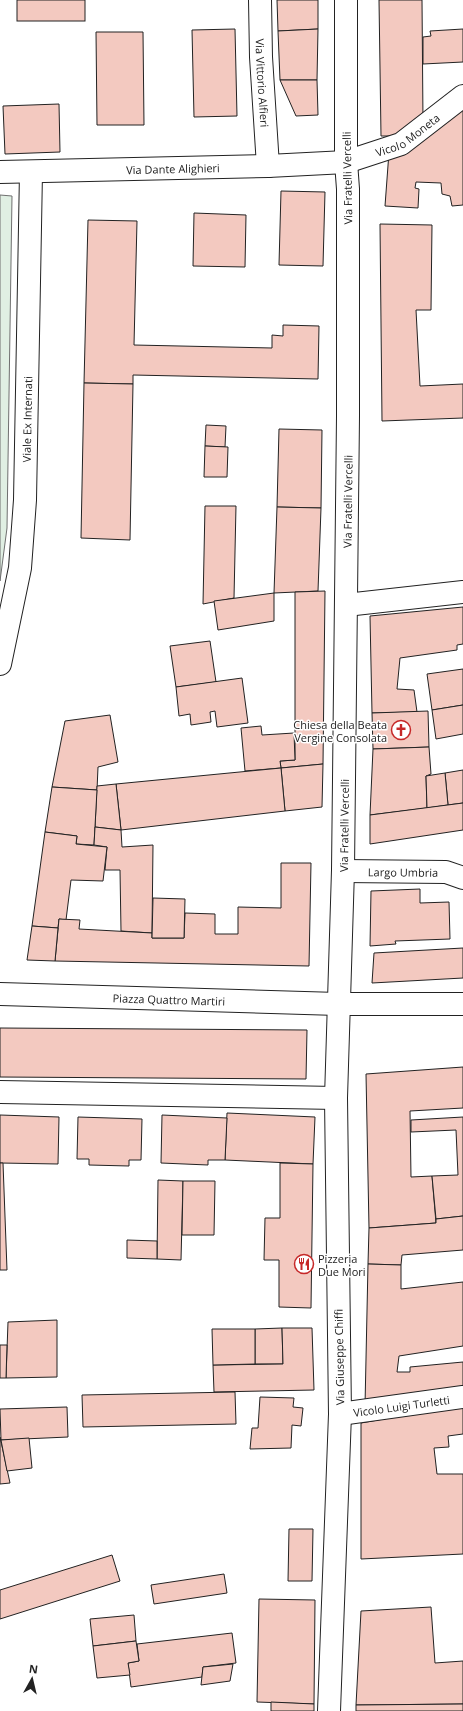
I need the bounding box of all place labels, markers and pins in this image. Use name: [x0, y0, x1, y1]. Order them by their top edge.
place label: Chiesa della Beata Vergine Consolata: [293, 717, 387, 745]
church icon: Chiesa della Beata Vergine Consolata: [390, 719, 412, 741]
place label: Pizzeria Due Mori: [318, 1251, 366, 1279]
restaurant icon: Pizzeria Due Mori: [293, 1253, 315, 1275]

